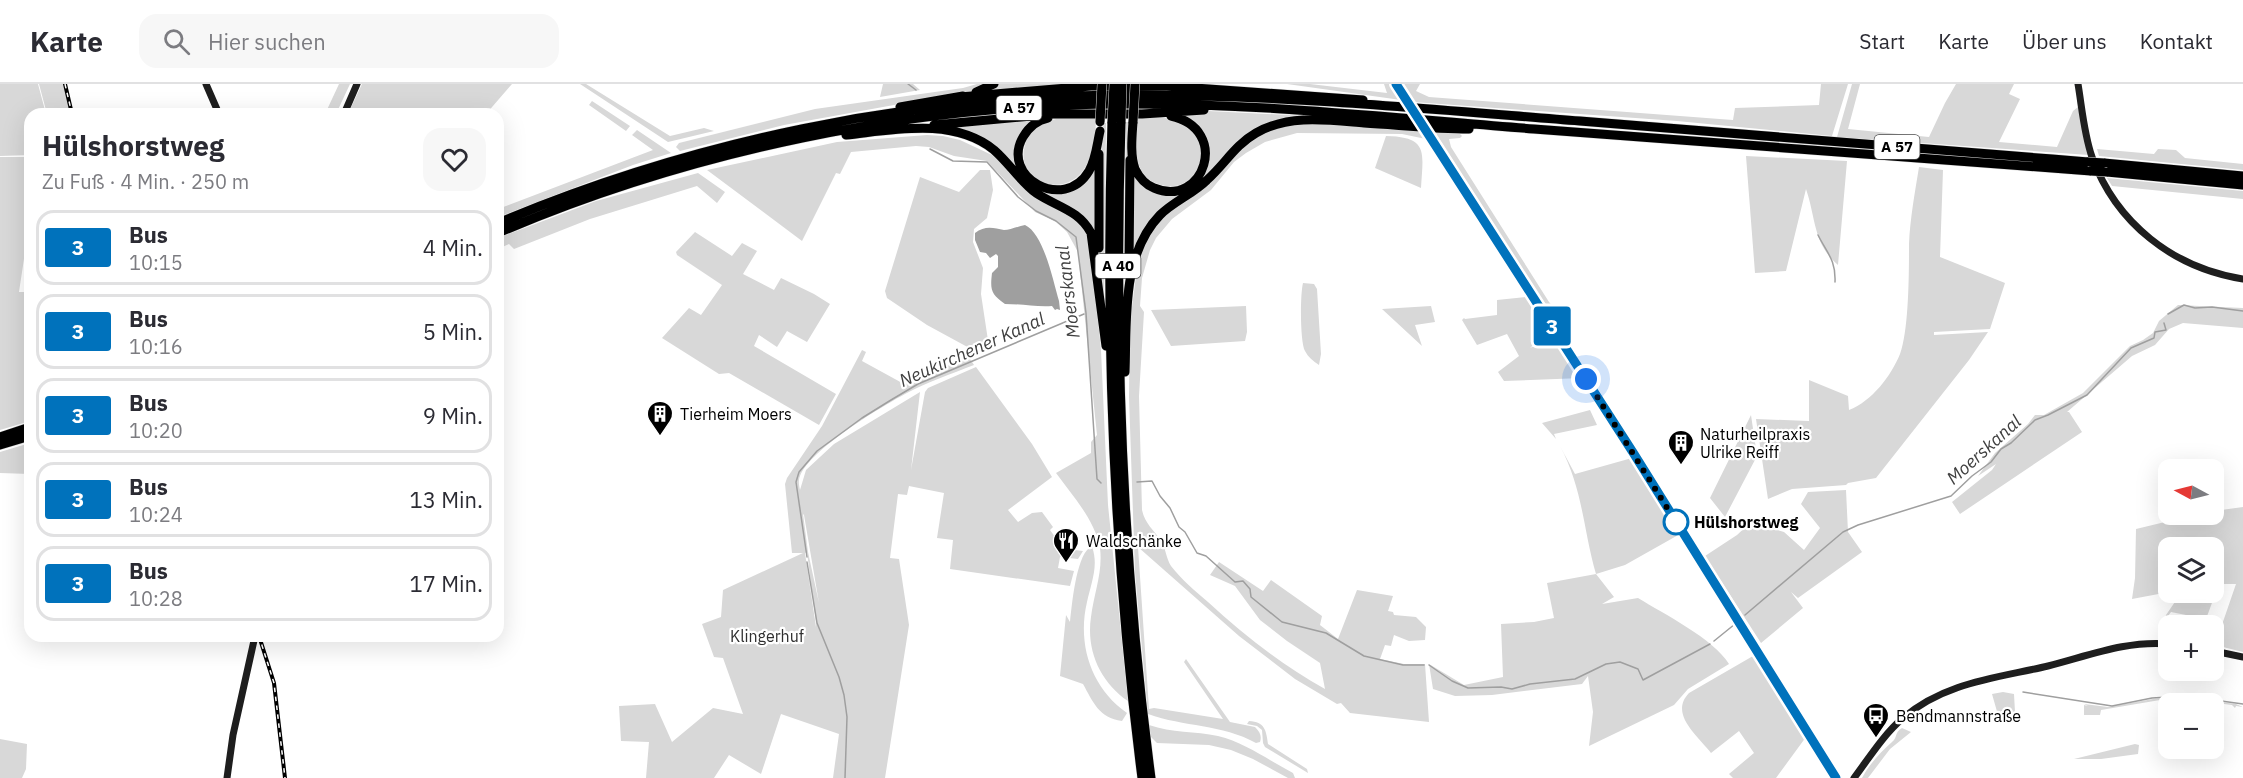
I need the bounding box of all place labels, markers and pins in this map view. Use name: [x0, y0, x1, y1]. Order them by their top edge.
building icon: Tierheim Moers: [645, 399, 675, 437]
place label: Tierheim Moers: [680, 404, 792, 424]
place label: Naturheilpraxis Ulrike Reiff: [1700, 424, 1810, 462]
building icon: Naturheilpraxis Ulrike Reiff: [1666, 428, 1696, 466]
marker: Hülshorstweg: [1663, 509, 1689, 535]
place label: Hülshorstweg: [1694, 512, 1798, 532]
restaurant icon: Waldschänke: [1051, 526, 1081, 564]
place label: Waldschänke: [1086, 531, 1182, 551]
bus stop icon: Bendmannstraße: [1861, 701, 1891, 739]
place label: Bendmannstraße: [1896, 706, 2021, 726]

